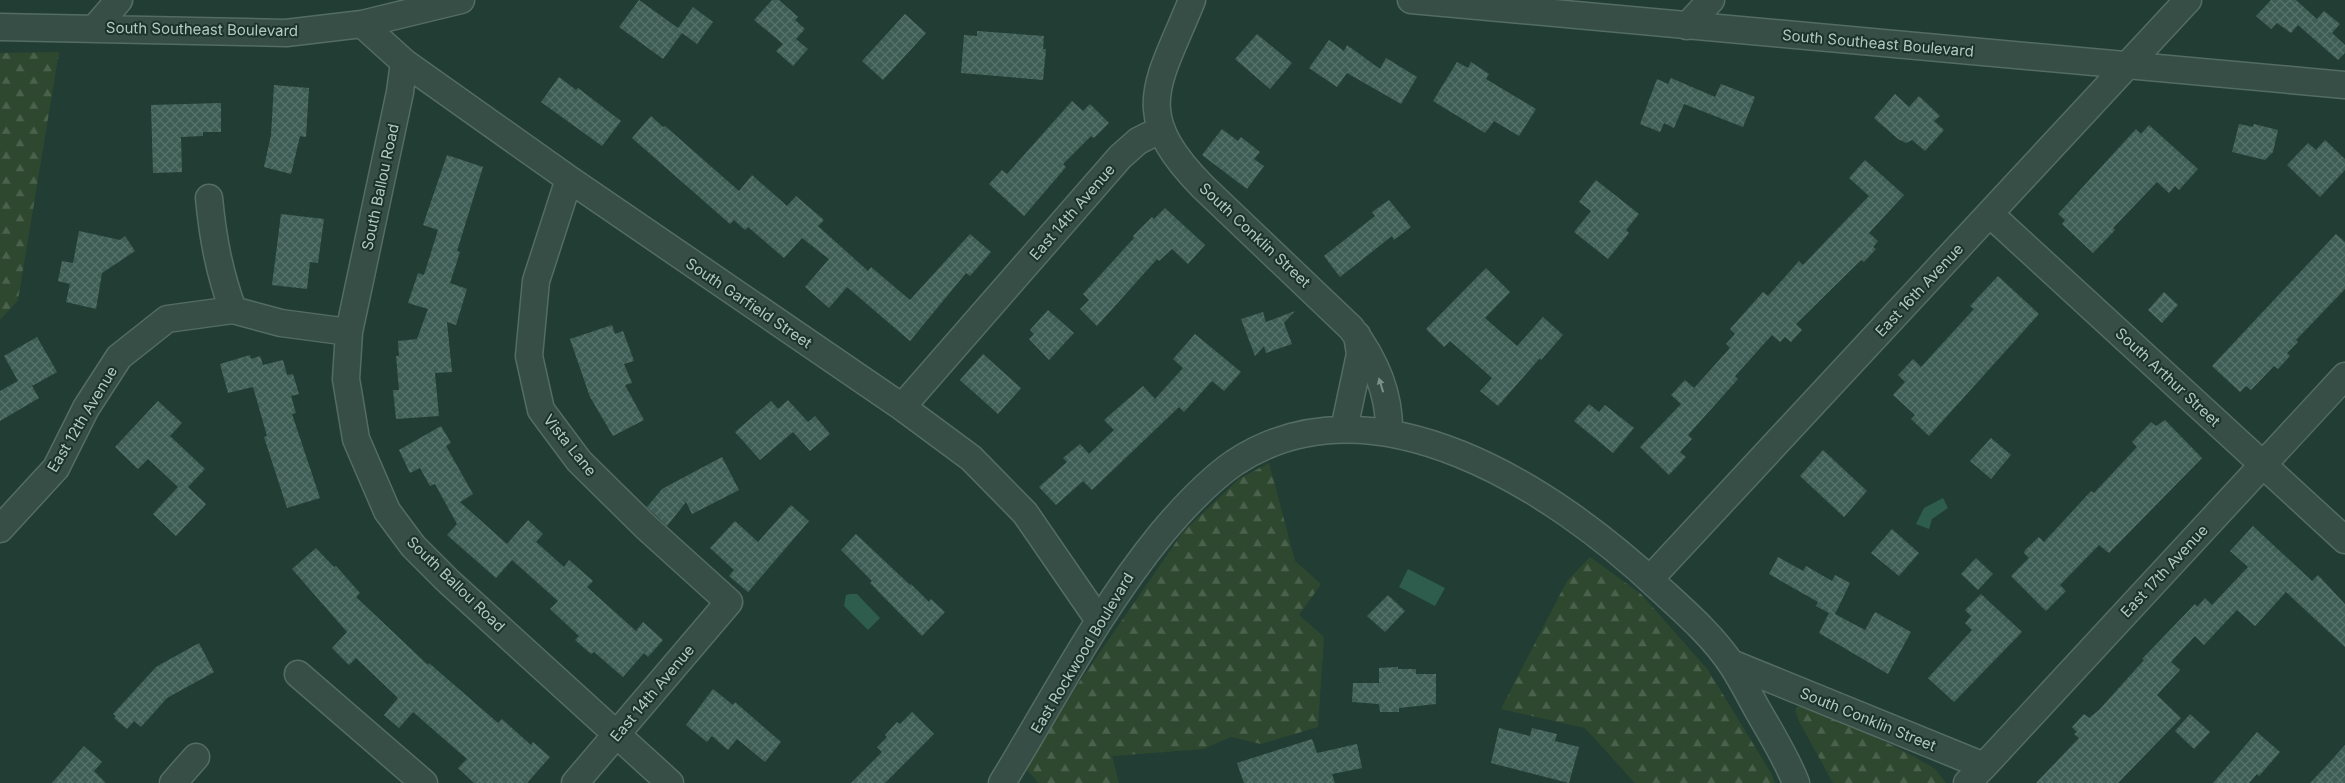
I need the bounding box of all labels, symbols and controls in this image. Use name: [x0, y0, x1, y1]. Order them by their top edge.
street label: South Southeast Boulevard: [106, 18, 298, 40]
street label: South Southeast Boulevard: [1781, 25, 1975, 61]
street label: South Ballou Road: [357, 122, 403, 252]
street label: East 14th Avenue: [1025, 160, 1119, 264]
street label: South Conklin Street: [1195, 179, 1315, 292]
street label: East 16th Avenue: [1871, 239, 1967, 341]
street label: South Garfield Street: [682, 254, 816, 352]
street label: South Arthur Street: [2112, 323, 2224, 431]
street label: East 12th Avenue: [43, 362, 121, 476]
one-way arrow: [1377, 377, 1384, 392]
street label: Vista Lane: [539, 410, 601, 480]
street label: East 17th Avenue: [2116, 521, 2212, 621]
street label: South Ballou Road: [403, 532, 509, 636]
street label: East Rockwood Boulevard: [1026, 569, 1138, 737]
street label: East 14th Avenue: [606, 641, 698, 745]
street label: South Conklin Street: [1797, 683, 1939, 755]

